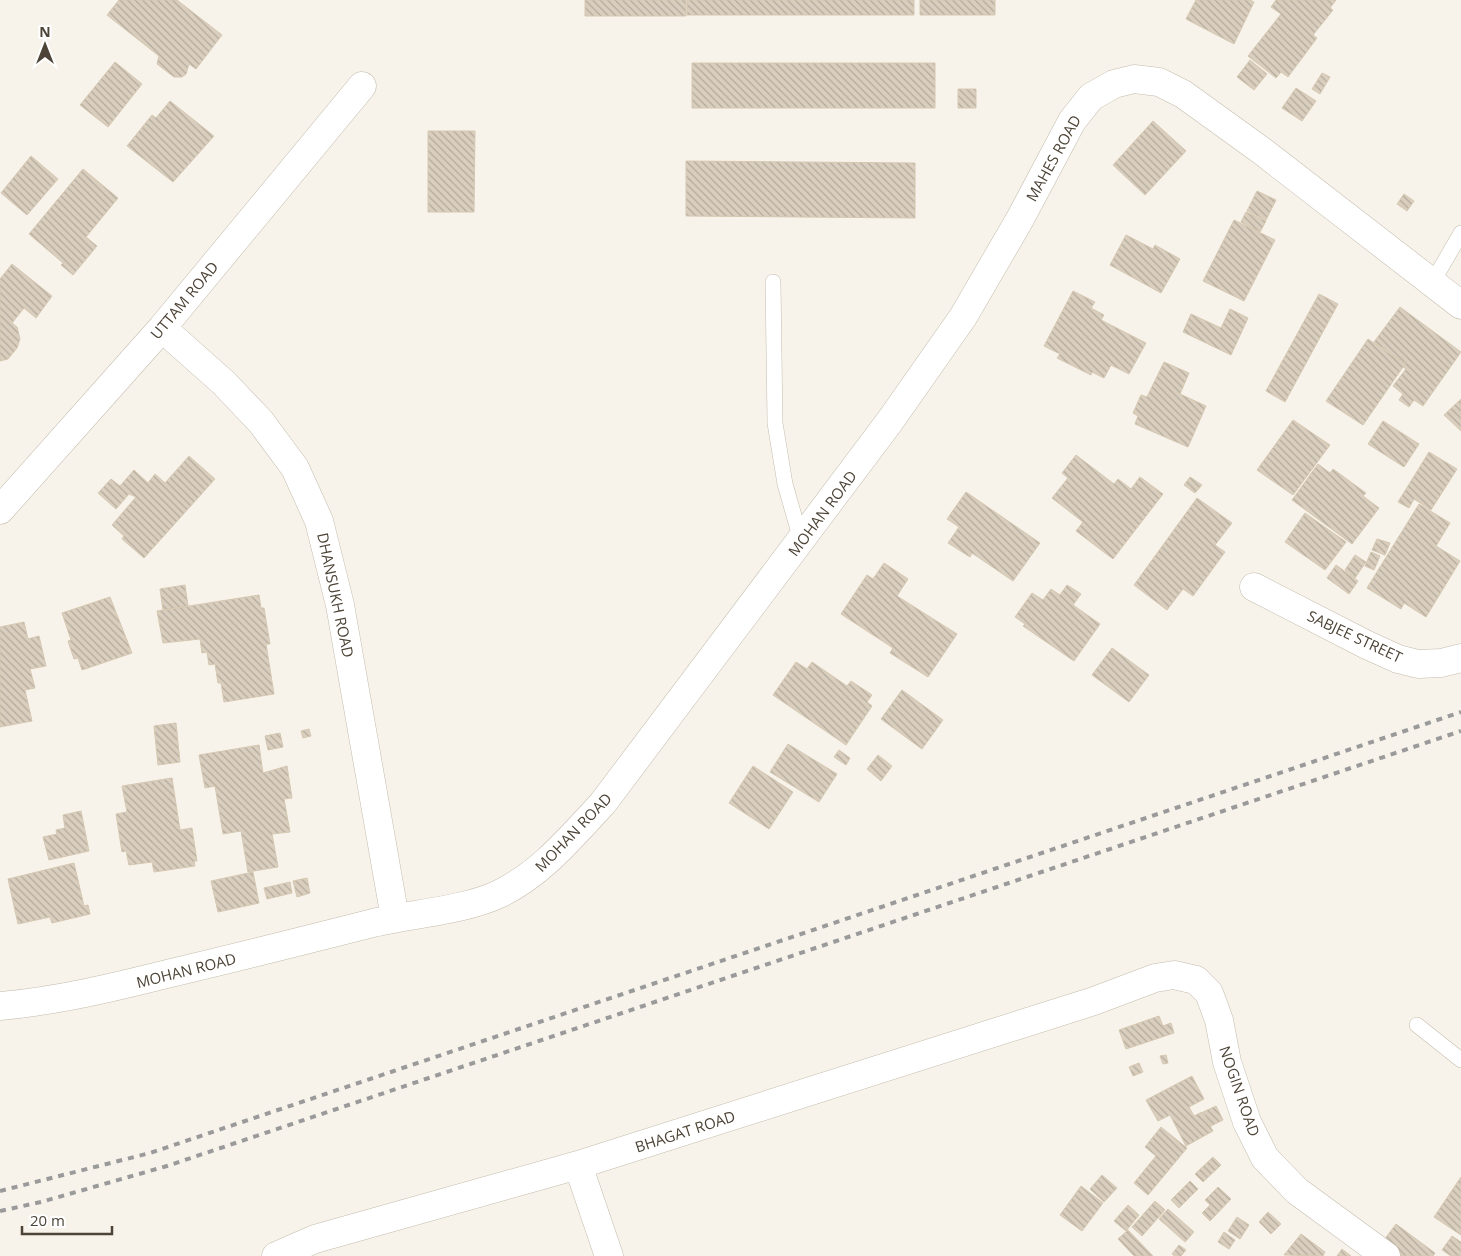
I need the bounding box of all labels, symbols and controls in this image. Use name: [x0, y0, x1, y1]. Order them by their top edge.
north arrow: [20, 20, 70, 70]
text: N: [39, 22, 51, 41]
street label: MAHES ROAD: [1021, 111, 1085, 205]
street label: UTTAM ROAD: [146, 257, 222, 343]
street label: MOHAN ROAD: [783, 466, 861, 560]
street label: DHANSUKH ROAD: [313, 531, 359, 659]
street label: SABJEE STREET: [1304, 605, 1406, 667]
street label: MOHAN ROAD: [530, 788, 616, 876]
street label: MOHAN ROAD: [134, 948, 238, 992]
street label: NOGIN ROAD: [1215, 1043, 1265, 1139]
street label: BHAGAT ROAD: [632, 1105, 738, 1157]
scale bar: [22, 1204, 112, 1236]
text: 20 m: [30, 1210, 65, 1230]

